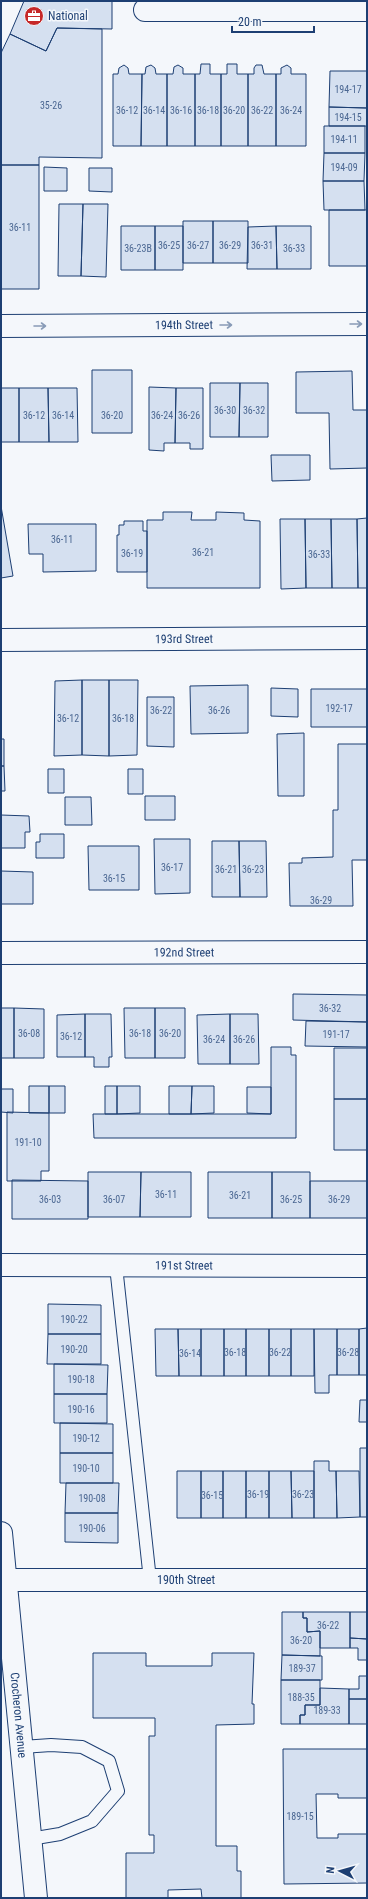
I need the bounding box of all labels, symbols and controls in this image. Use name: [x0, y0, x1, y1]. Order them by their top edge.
office icon: National: [23, 5, 45, 27]
scale bar: [232, 8, 314, 34]
place label: National: [48, 9, 88, 23]
text: 20 m: [238, 15, 262, 29]
house number: 194-17: [334, 84, 362, 95]
house number: 35-26: [40, 100, 62, 111]
house number: 36-12: [116, 105, 138, 116]
house number: 36-14: [143, 105, 165, 116]
house number: 36-16: [170, 105, 192, 116]
house number: 36-18: [197, 105, 219, 116]
house number: 36-20: [223, 105, 245, 116]
house number: 36-22: [251, 105, 273, 116]
house number: 36-24: [280, 105, 302, 116]
house number: 194-15: [334, 112, 362, 123]
house number: 194-11: [330, 134, 358, 145]
house number: 194-09: [330, 162, 358, 173]
house number: 36-11: [9, 222, 31, 233]
house number: 36-25: [158, 240, 180, 251]
house number: 36-27: [187, 240, 209, 251]
house number: 36-29: [219, 240, 241, 251]
house number: 36-31: [251, 240, 273, 251]
house number: 36-23B: [124, 243, 152, 254]
house number: 36-33: [283, 243, 305, 254]
street label: 194th Street: [155, 318, 214, 332]
one-way arrow: [349, 320, 362, 328]
one-way arrow: [219, 321, 232, 329]
one-way arrow: [33, 322, 46, 330]
house number: 36-30: [214, 405, 236, 416]
house number: 36-32: [243, 405, 265, 416]
house number: 36-12: [23, 410, 45, 421]
house number: 36-14: [52, 410, 74, 421]
house number: 36-20: [101, 410, 123, 421]
house number: 36-24: [151, 410, 173, 421]
house number: 36-26: [178, 410, 200, 421]
house number: 36-11: [51, 534, 73, 545]
house number: 36-21: [192, 547, 214, 558]
house number: 36-19: [121, 548, 143, 559]
house number: 36-33: [308, 549, 330, 560]
street label: 193rd Street: [155, 632, 214, 646]
house number: 192-17: [325, 703, 353, 714]
house number: 36-22: [150, 705, 172, 716]
house number: 36-26: [208, 705, 230, 716]
house number: 36-12: [57, 713, 79, 724]
house number: 36-18: [112, 713, 134, 724]
house number: 36-17: [161, 862, 183, 873]
house number: 36-21: [215, 864, 237, 875]
house number: 36-23: [242, 864, 264, 875]
house number: 36-15: [103, 873, 125, 884]
house number: 36-29: [310, 895, 332, 906]
street label: 192nd Street: [154, 945, 215, 960]
house number: 36-32: [319, 1003, 341, 1014]
house number: 36-08: [18, 1028, 40, 1039]
house number: 36-18: [129, 1028, 151, 1039]
house number: 36-20: [159, 1028, 181, 1039]
house number: 191-17: [322, 1029, 350, 1040]
house number: 36-12: [60, 1031, 82, 1042]
house number: 36-24: [203, 1034, 225, 1045]
house number: 36-26: [233, 1034, 255, 1045]
house number: 191-10: [14, 1137, 42, 1148]
house number: 36-11: [155, 1189, 177, 1200]
house number: 36-21: [229, 1190, 251, 1201]
house number: 36-03: [39, 1194, 61, 1205]
house number: 36-07: [103, 1194, 125, 1205]
house number: 36-25: [280, 1194, 302, 1205]
house number: 36-29: [328, 1194, 350, 1205]
street label: 191st Street: [155, 1258, 213, 1273]
house number: 190-22: [60, 1314, 88, 1325]
house number: 190-20: [60, 1344, 88, 1355]
house number: 36-18: [224, 1347, 246, 1358]
house number: 36-22: [269, 1347, 291, 1358]
house number: 36-28: [337, 1347, 359, 1358]
house number: 36-14: [179, 1348, 201, 1359]
house number: 190-18: [67, 1374, 95, 1385]
house number: 190-16: [67, 1404, 95, 1415]
house number: 190-12: [72, 1433, 100, 1444]
house number: 190-10: [72, 1463, 100, 1474]
house number: 36-19: [247, 1489, 269, 1500]
house number: 36-23: [292, 1489, 314, 1500]
house number: 36-15: [201, 1490, 223, 1501]
house number: 190-08: [78, 1493, 106, 1504]
house number: 190-06: [78, 1523, 106, 1534]
street label: 190th Street: [157, 1573, 215, 1587]
house number: 36-22: [317, 1620, 339, 1631]
house number: 36-20: [290, 1635, 312, 1646]
house number: 189-37: [288, 1663, 316, 1674]
street label: Crocheron Avenue: [7, 1672, 30, 1759]
house number: 188-35: [287, 1692, 315, 1703]
house number: 189-33: [313, 1705, 341, 1716]
house number: 189-15: [286, 1811, 314, 1822]
north arrow: [320, 1851, 360, 1891]
text: N: [324, 1866, 337, 1874]

